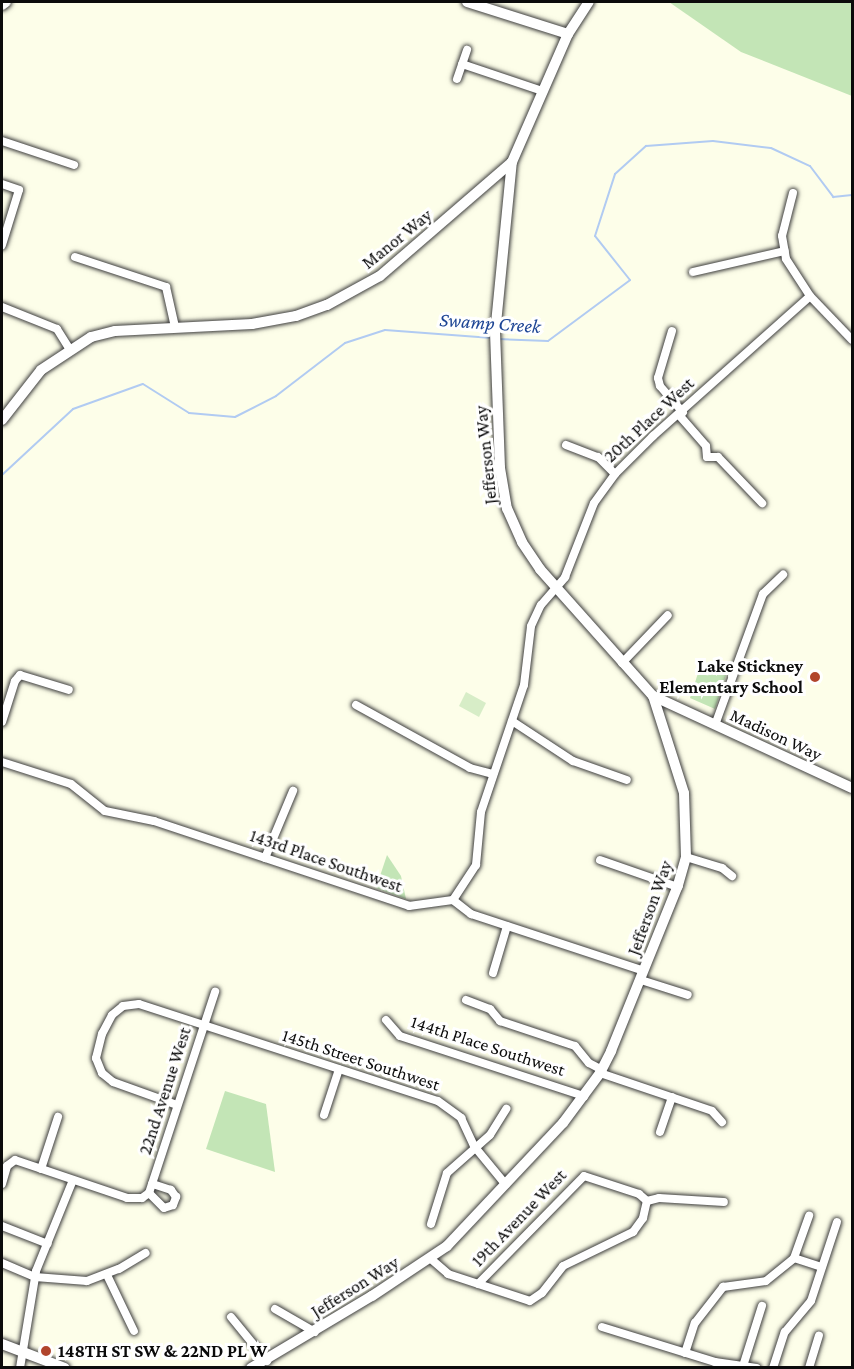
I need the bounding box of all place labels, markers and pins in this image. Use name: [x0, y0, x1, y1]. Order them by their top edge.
place label: Lake Stickney Elementary School: [659, 656, 803, 698]
marker: Lake Stickney Elementary School: [808, 670, 822, 684]
place label: 148TH ST SW & 22ND PL W: [58, 1340, 267, 1362]
marker: 148TH ST SW & 22ND PL W: [39, 1344, 53, 1358]

